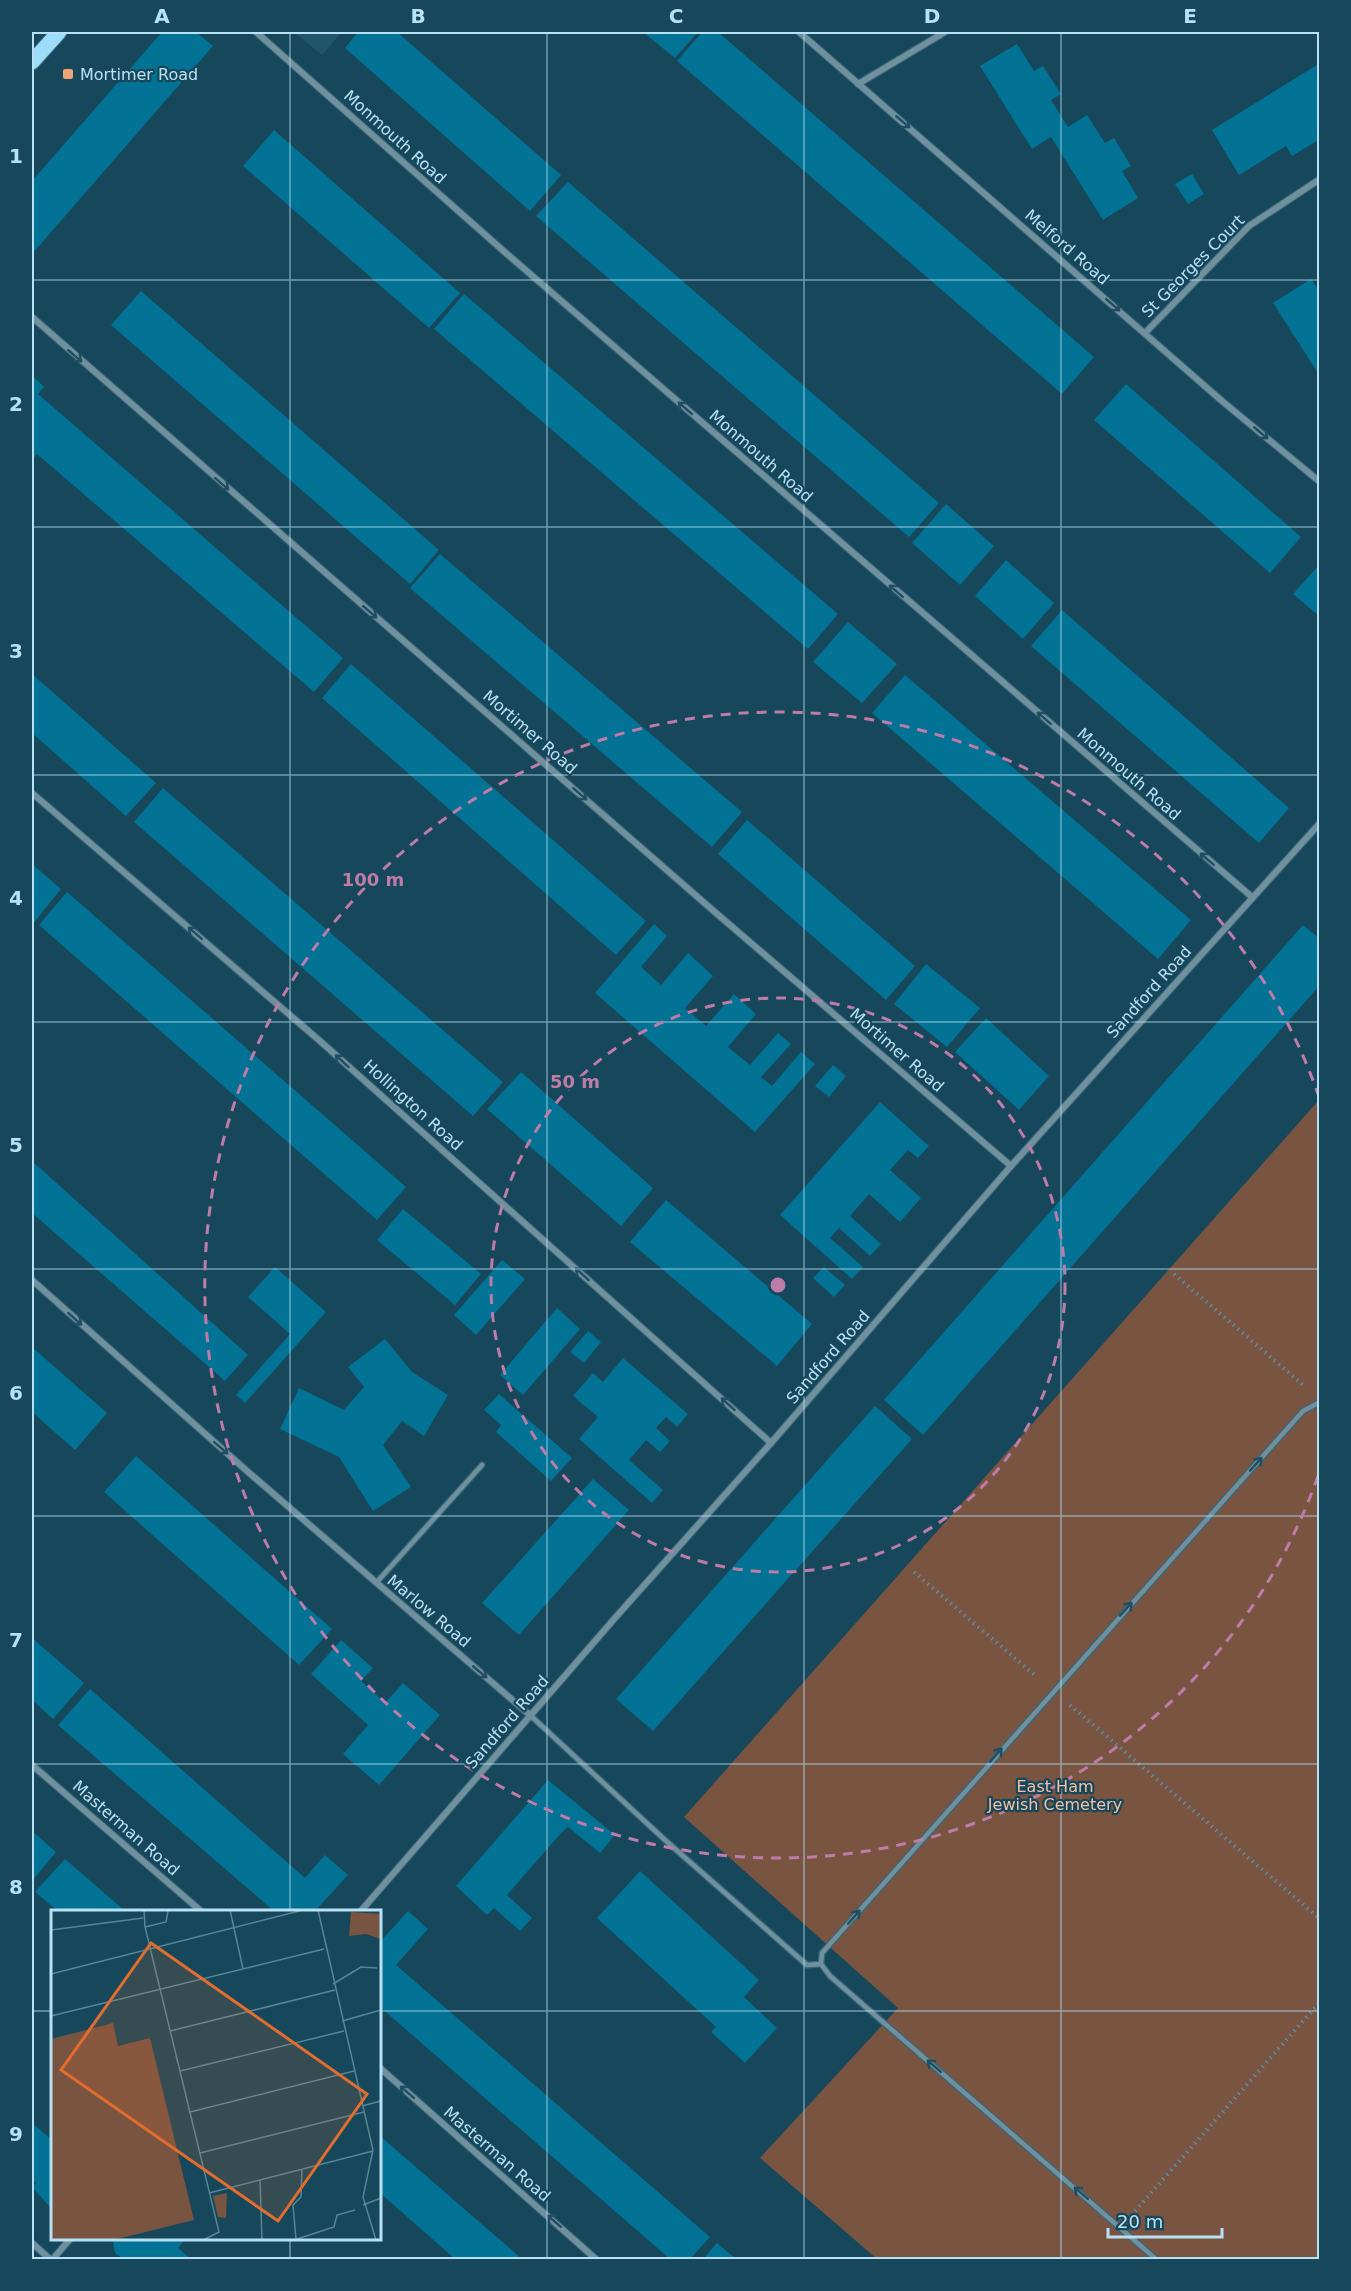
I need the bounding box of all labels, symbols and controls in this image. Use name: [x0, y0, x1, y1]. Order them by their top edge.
text: A: [154, 4, 170, 28]
text: B: [410, 4, 426, 28]
text: C: [669, 4, 683, 28]
text: D: [924, 4, 940, 28]
text: E: [1183, 4, 1197, 28]
place label: Mortimer Road: [80, 65, 198, 84]
marker: Mortimer Road: [61, 67, 75, 81]
street label: Monmouth Road: [340, 86, 450, 188]
one-way arrow: [895, 115, 910, 129]
text: 1: [9, 144, 23, 168]
street label: Melford Road: [1021, 205, 1113, 289]
street label: St Georges Court: [1138, 211, 1248, 321]
one-way arrow: [1105, 298, 1120, 312]
one-way arrow: [68, 349, 83, 363]
text: 2: [9, 392, 23, 416]
one-way arrow: [677, 402, 693, 415]
street label: Monmouth Road: [705, 406, 817, 506]
one-way arrow: [1253, 426, 1269, 439]
one-way arrow: [214, 477, 229, 491]
one-way arrow: [889, 584, 904, 598]
one-way arrow: [362, 605, 378, 618]
text: 3: [9, 639, 23, 663]
street label: Mortimer Road: [479, 686, 581, 778]
one-way arrow: [1037, 711, 1052, 725]
street label: Monmouth Road: [1073, 724, 1185, 824]
one-way arrow: [572, 787, 588, 801]
one-way arrow: [1200, 852, 1215, 866]
text: 100 m: [342, 869, 404, 890]
text: 4: [9, 886, 23, 910]
one-way arrow: [187, 927, 203, 940]
street label: Sandford Road: [1103, 942, 1195, 1042]
street label: Mortimer Road: [846, 1004, 948, 1096]
one-way arrow: [335, 1054, 350, 1068]
street label: Hollington Road: [359, 1055, 467, 1155]
text: 50 m: [550, 1071, 600, 1092]
text: 5: [9, 1133, 23, 1157]
one-way arrow: [575, 1268, 590, 1282]
centre of rings: [768, 1275, 788, 1295]
street label: Sandford Road: [782, 1306, 874, 1408]
one-way arrow: [67, 1312, 82, 1326]
text: 6: [9, 1381, 23, 1405]
one-way arrow: [721, 1397, 736, 1411]
one-way arrow: [213, 1441, 228, 1455]
one-way arrow: [1249, 1457, 1263, 1472]
street label: Marlow Road: [384, 1571, 474, 1651]
one-way arrow: [1119, 1602, 1133, 1617]
text: 7: [9, 1628, 23, 1652]
one-way arrow: [472, 1665, 488, 1678]
street label: Sandford Road: [461, 1671, 553, 1773]
one-way arrow: [990, 1747, 1003, 1763]
street label: Masterman Road: [69, 1777, 183, 1879]
park label: East Ham Jewish Cemetery: [987, 1777, 1122, 1814]
text: 8: [9, 1875, 23, 1899]
inset map: [51, 1910, 381, 2240]
one-way arrow: [847, 1910, 861, 1925]
one-way arrow: [927, 2059, 942, 2073]
one-way arrow: [400, 2085, 415, 2099]
street label: Masterman Road: [440, 2103, 554, 2205]
text: 9: [9, 2122, 23, 2146]
one-way arrow: [1073, 2187, 1089, 2200]
scale bar: [1108, 2201, 1222, 2239]
text: 20 m: [1117, 2211, 1163, 2232]
one-way arrow: [546, 2214, 561, 2228]

